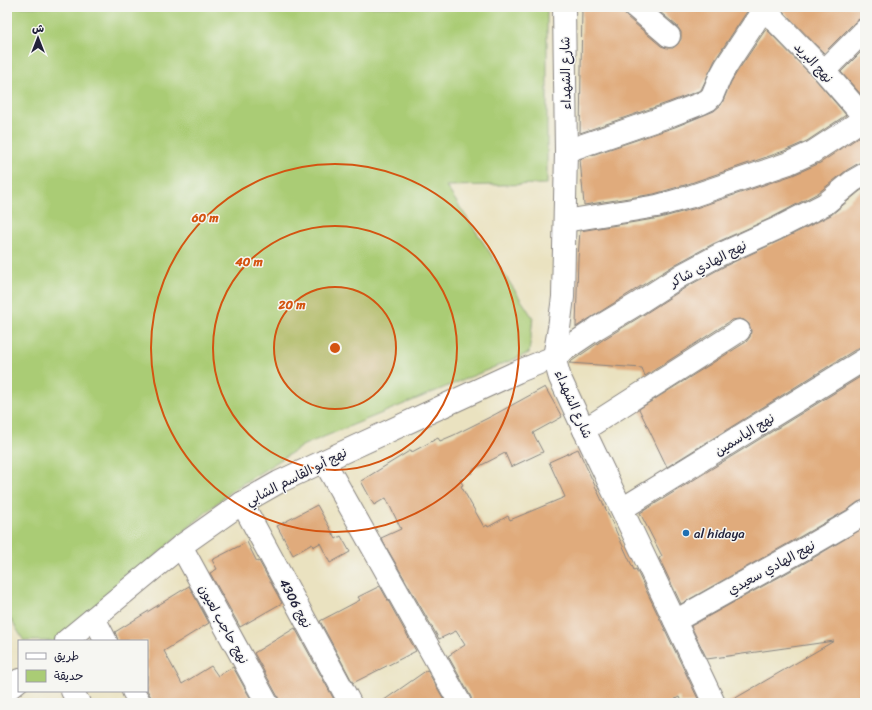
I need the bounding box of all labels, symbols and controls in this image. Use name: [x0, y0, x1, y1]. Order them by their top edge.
north arrow: [18, 18, 58, 58]
text: ش: [32, 19, 44, 38]
street label: شارع الشهداء: [553, 36, 578, 110]
street label: نهج البريد: [788, 36, 839, 88]
text: 60 m: [191, 207, 219, 229]
street label: نهج الهادي شاكر: [665, 233, 751, 294]
text: 40 m: [234, 251, 263, 273]
text: 20 m: [278, 294, 306, 316]
centre of rings: [328, 341, 342, 355]
street label: شارع الشهداء: [548, 366, 599, 442]
street label: نهج الياسمين: [709, 407, 779, 462]
street label: نهج أبو القاسم الشابي: [241, 441, 351, 512]
place label: al hidaya: [694, 522, 745, 545]
marker: al hidaya: [681, 528, 691, 538]
street label: نهج الهادي سعيدي: [723, 534, 820, 601]
street label: نهج 4306: [273, 574, 318, 632]
street label: نهج حاجب لعيون: [192, 580, 255, 668]
legend: [18, 640, 148, 692]
text: طريق: [54, 645, 79, 667]
text: حديقة: [54, 665, 83, 687]

